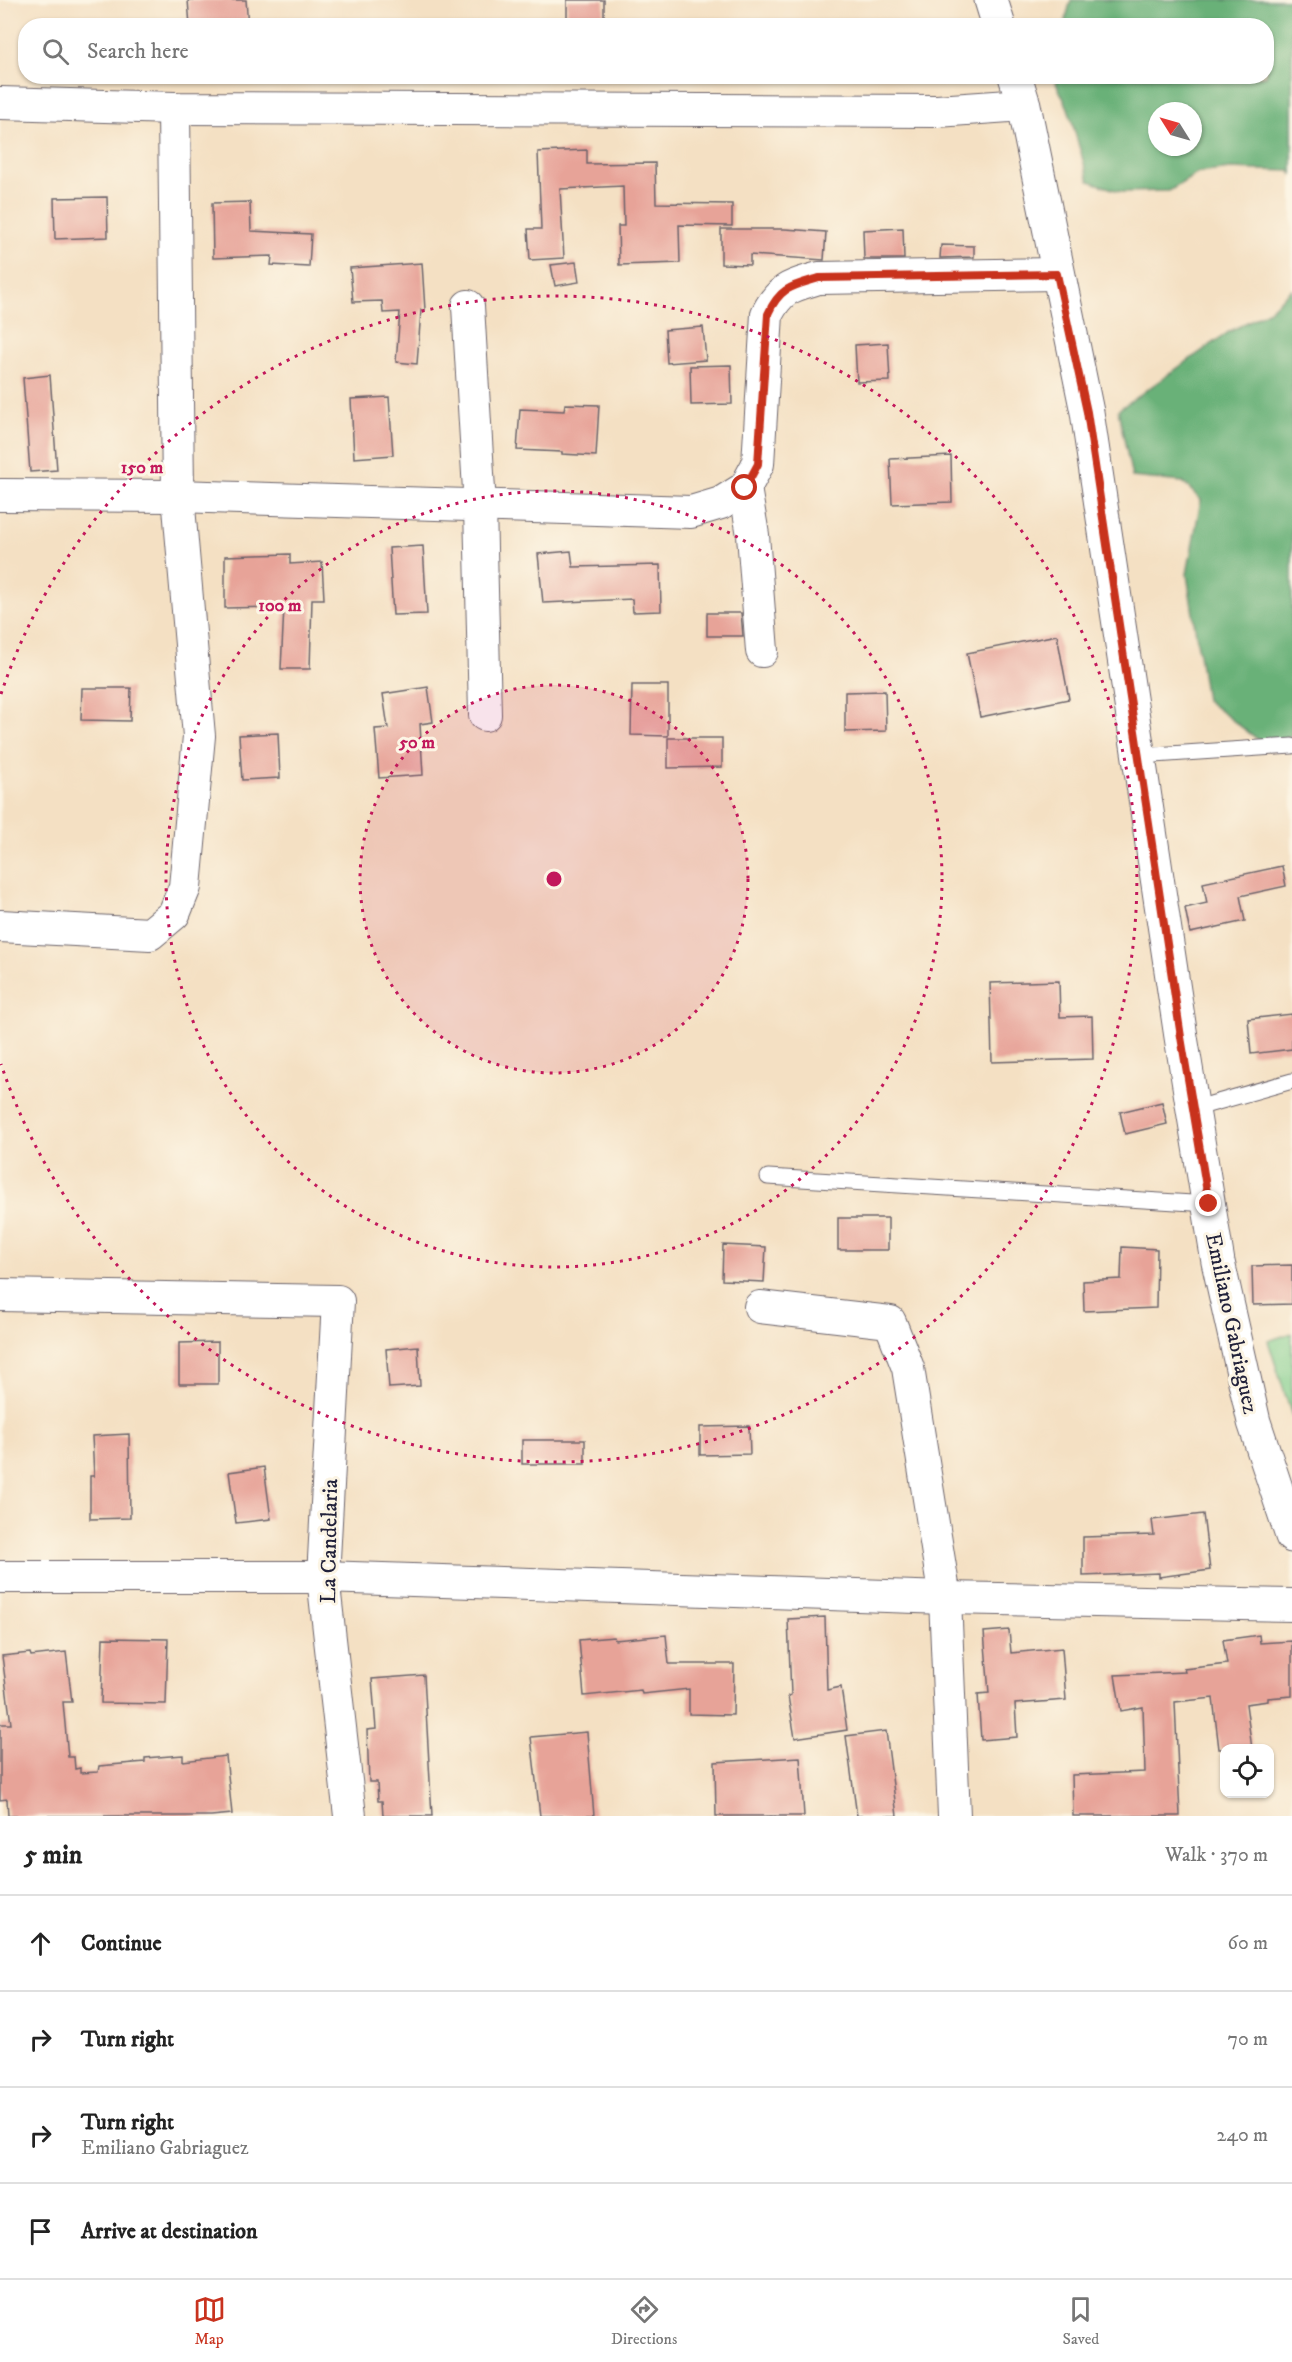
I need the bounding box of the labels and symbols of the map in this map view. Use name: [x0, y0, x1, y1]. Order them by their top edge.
north arrow: [1148, 102, 1202, 156]
text: 150 m: [121, 457, 164, 479]
route start: [731, 474, 757, 500]
text: 100 m: [258, 595, 302, 617]
text: 50 m: [398, 732, 435, 754]
centre of rings: [544, 869, 564, 889]
route end: [1195, 1190, 1221, 1216]
street label: Emiliano Gabriaguez: [1199, 1230, 1264, 1417]
street label: La Candelaria: [315, 1478, 344, 1604]

